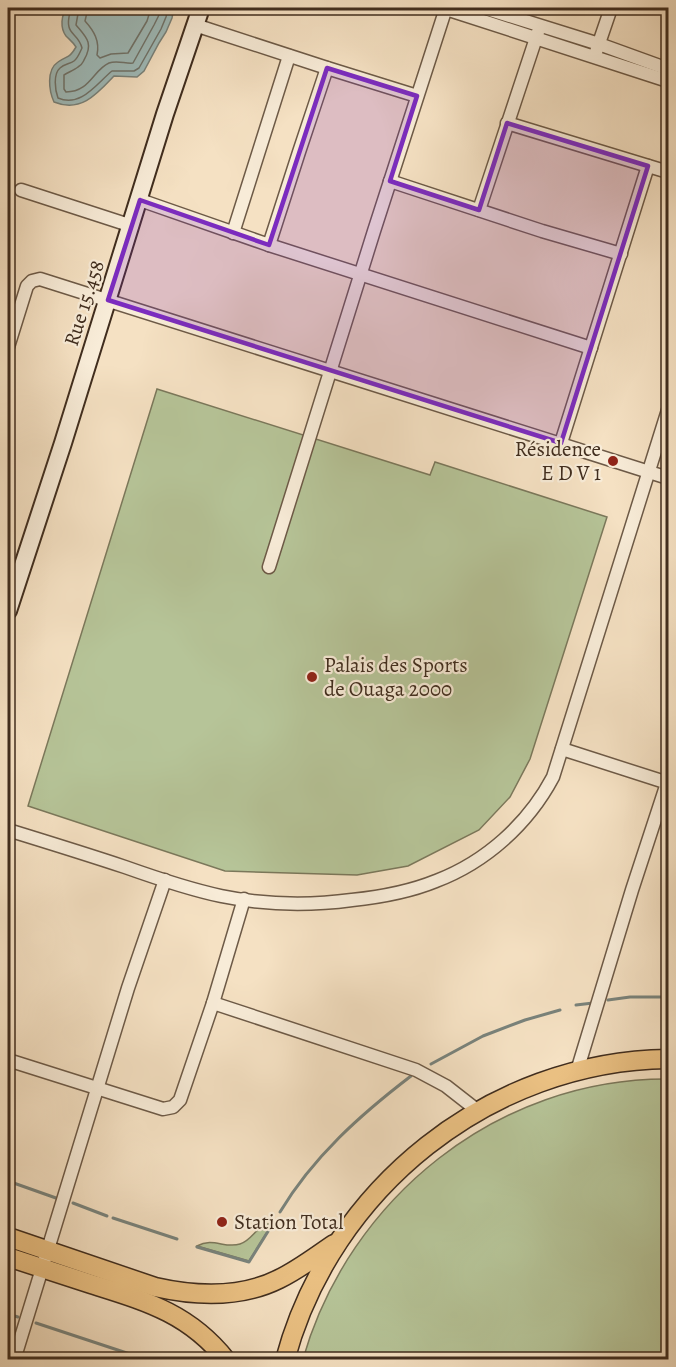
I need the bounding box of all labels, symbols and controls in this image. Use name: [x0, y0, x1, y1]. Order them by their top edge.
street label: Rue 15.458: [57, 257, 111, 349]
place label: Résidence E D V 1: [515, 435, 601, 487]
marker: Résidence E D V 1: [606, 454, 620, 468]
place label: Palais des Sports de Ouaga 2000: [324, 651, 468, 703]
marker: Palais des Sports de Ouaga 2000: [305, 670, 319, 684]
place label: Station Total: [234, 1208, 343, 1236]
marker: Station Total: [215, 1215, 229, 1229]

